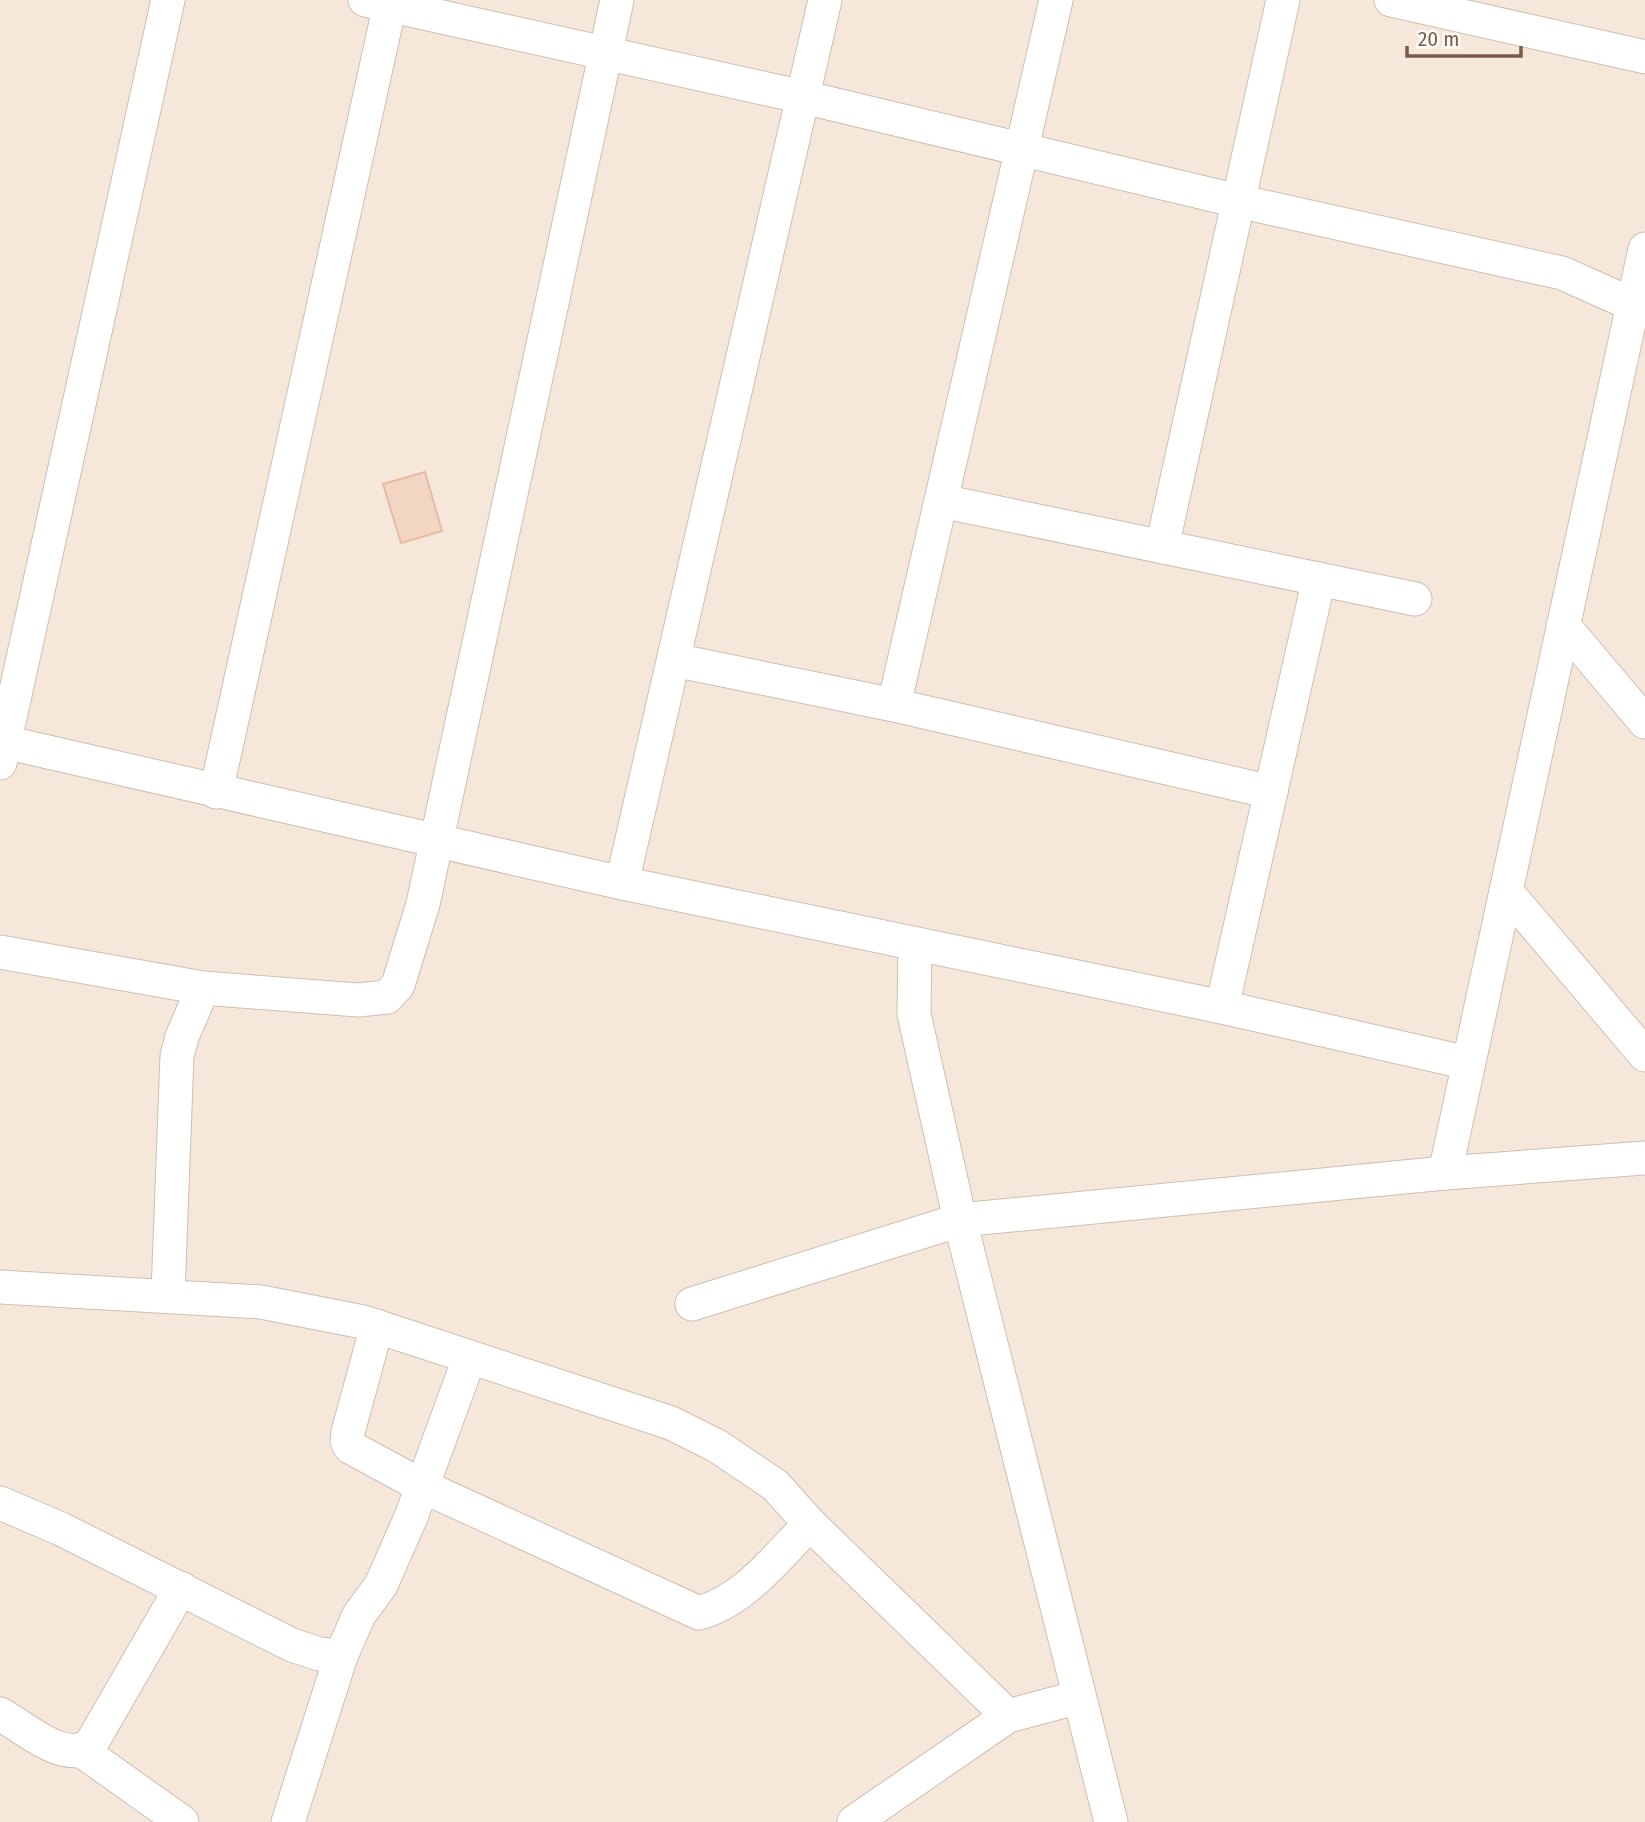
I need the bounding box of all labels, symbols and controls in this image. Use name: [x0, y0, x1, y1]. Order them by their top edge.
scale bar: [1407, 14, 1521, 58]
text: 20 m: [1418, 26, 1459, 52]

